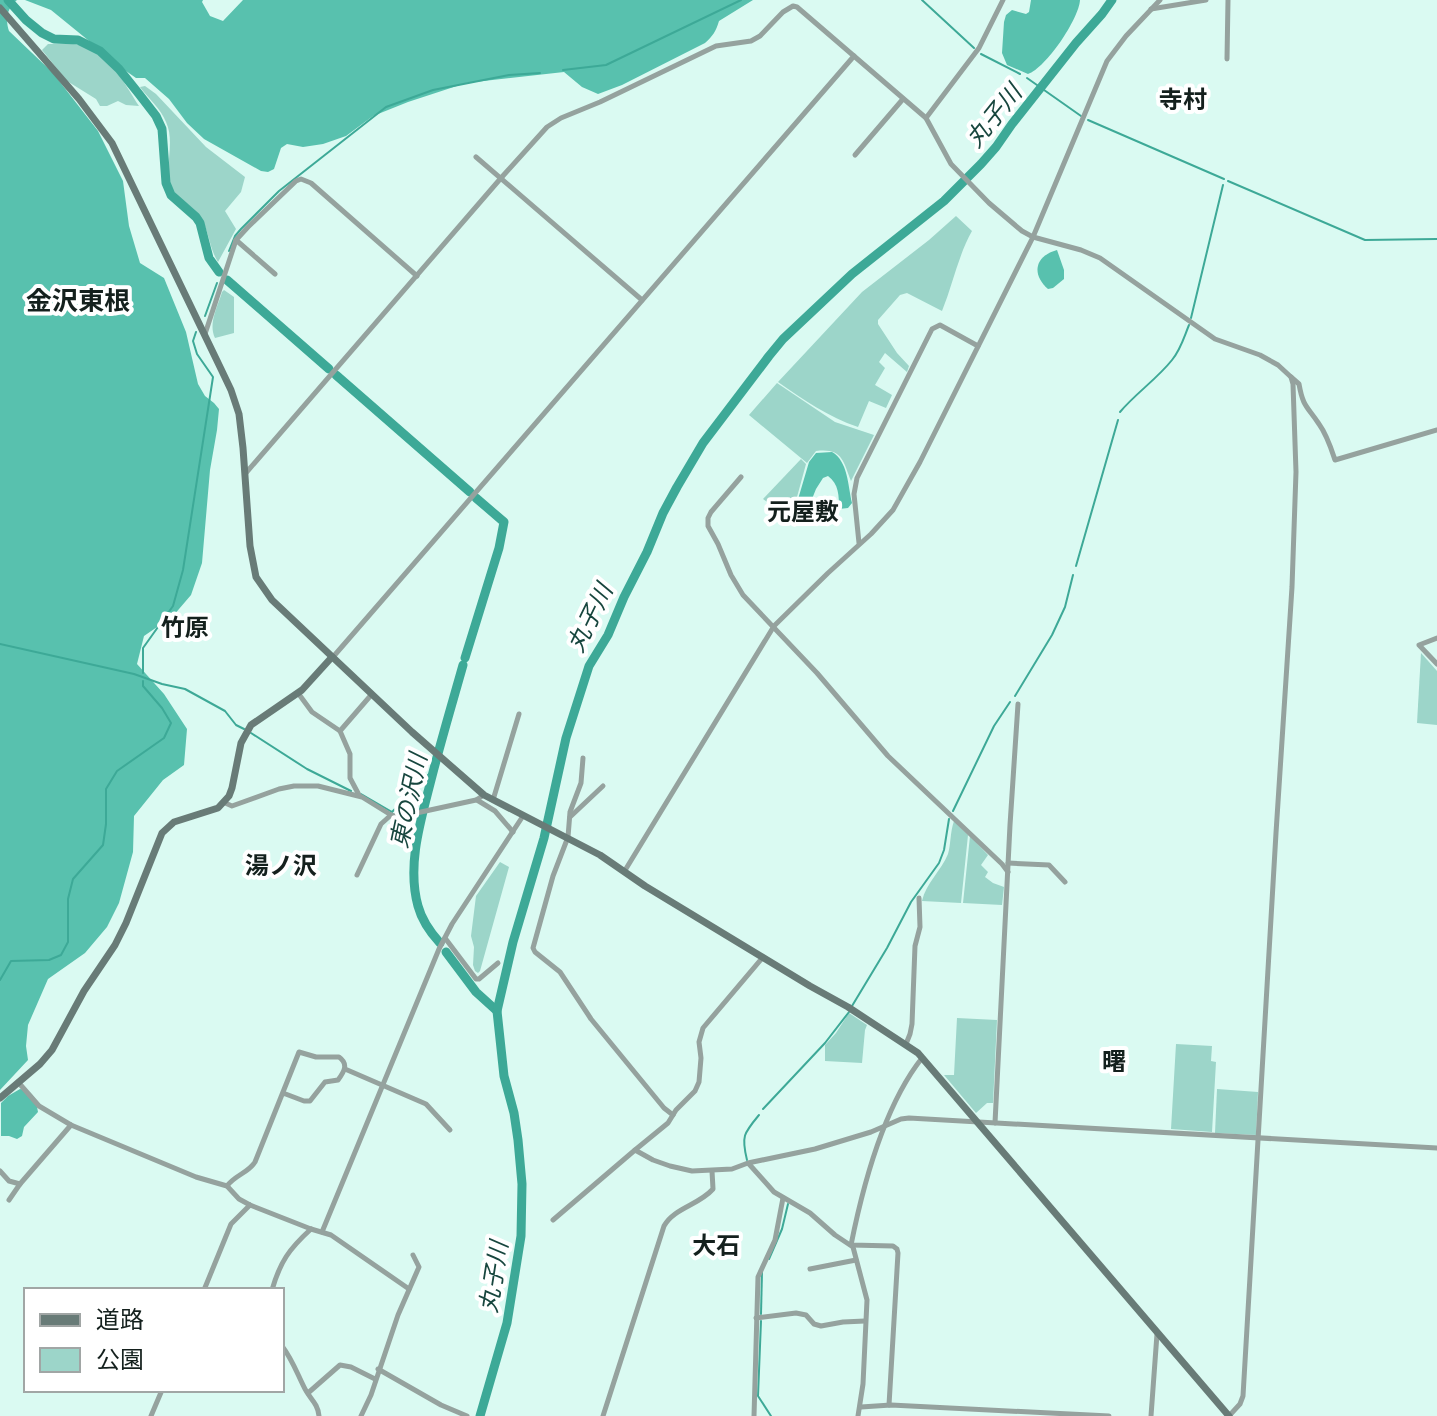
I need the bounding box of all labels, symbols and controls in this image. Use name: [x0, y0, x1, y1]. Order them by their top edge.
water label: 丸子川: [959, 76, 1030, 153]
district label: 寺村: [1159, 84, 1207, 115]
district label: 金沢東根: [26, 284, 130, 317]
district label: 元屋敷: [767, 496, 839, 527]
water label: 丸子川: [560, 576, 621, 657]
district label: 竹原: [161, 612, 209, 643]
water label: 東の沢川: [383, 748, 434, 851]
district label: 湯ノ沢: [245, 850, 317, 881]
district label: 曙: [1102, 1046, 1126, 1077]
district label: 大石: [692, 1230, 740, 1261]
water label: 丸子川: [473, 1236, 515, 1315]
legend: [24, 1288, 284, 1392]
text: 道路: [96, 1304, 144, 1335]
text: 公園: [96, 1344, 144, 1375]

